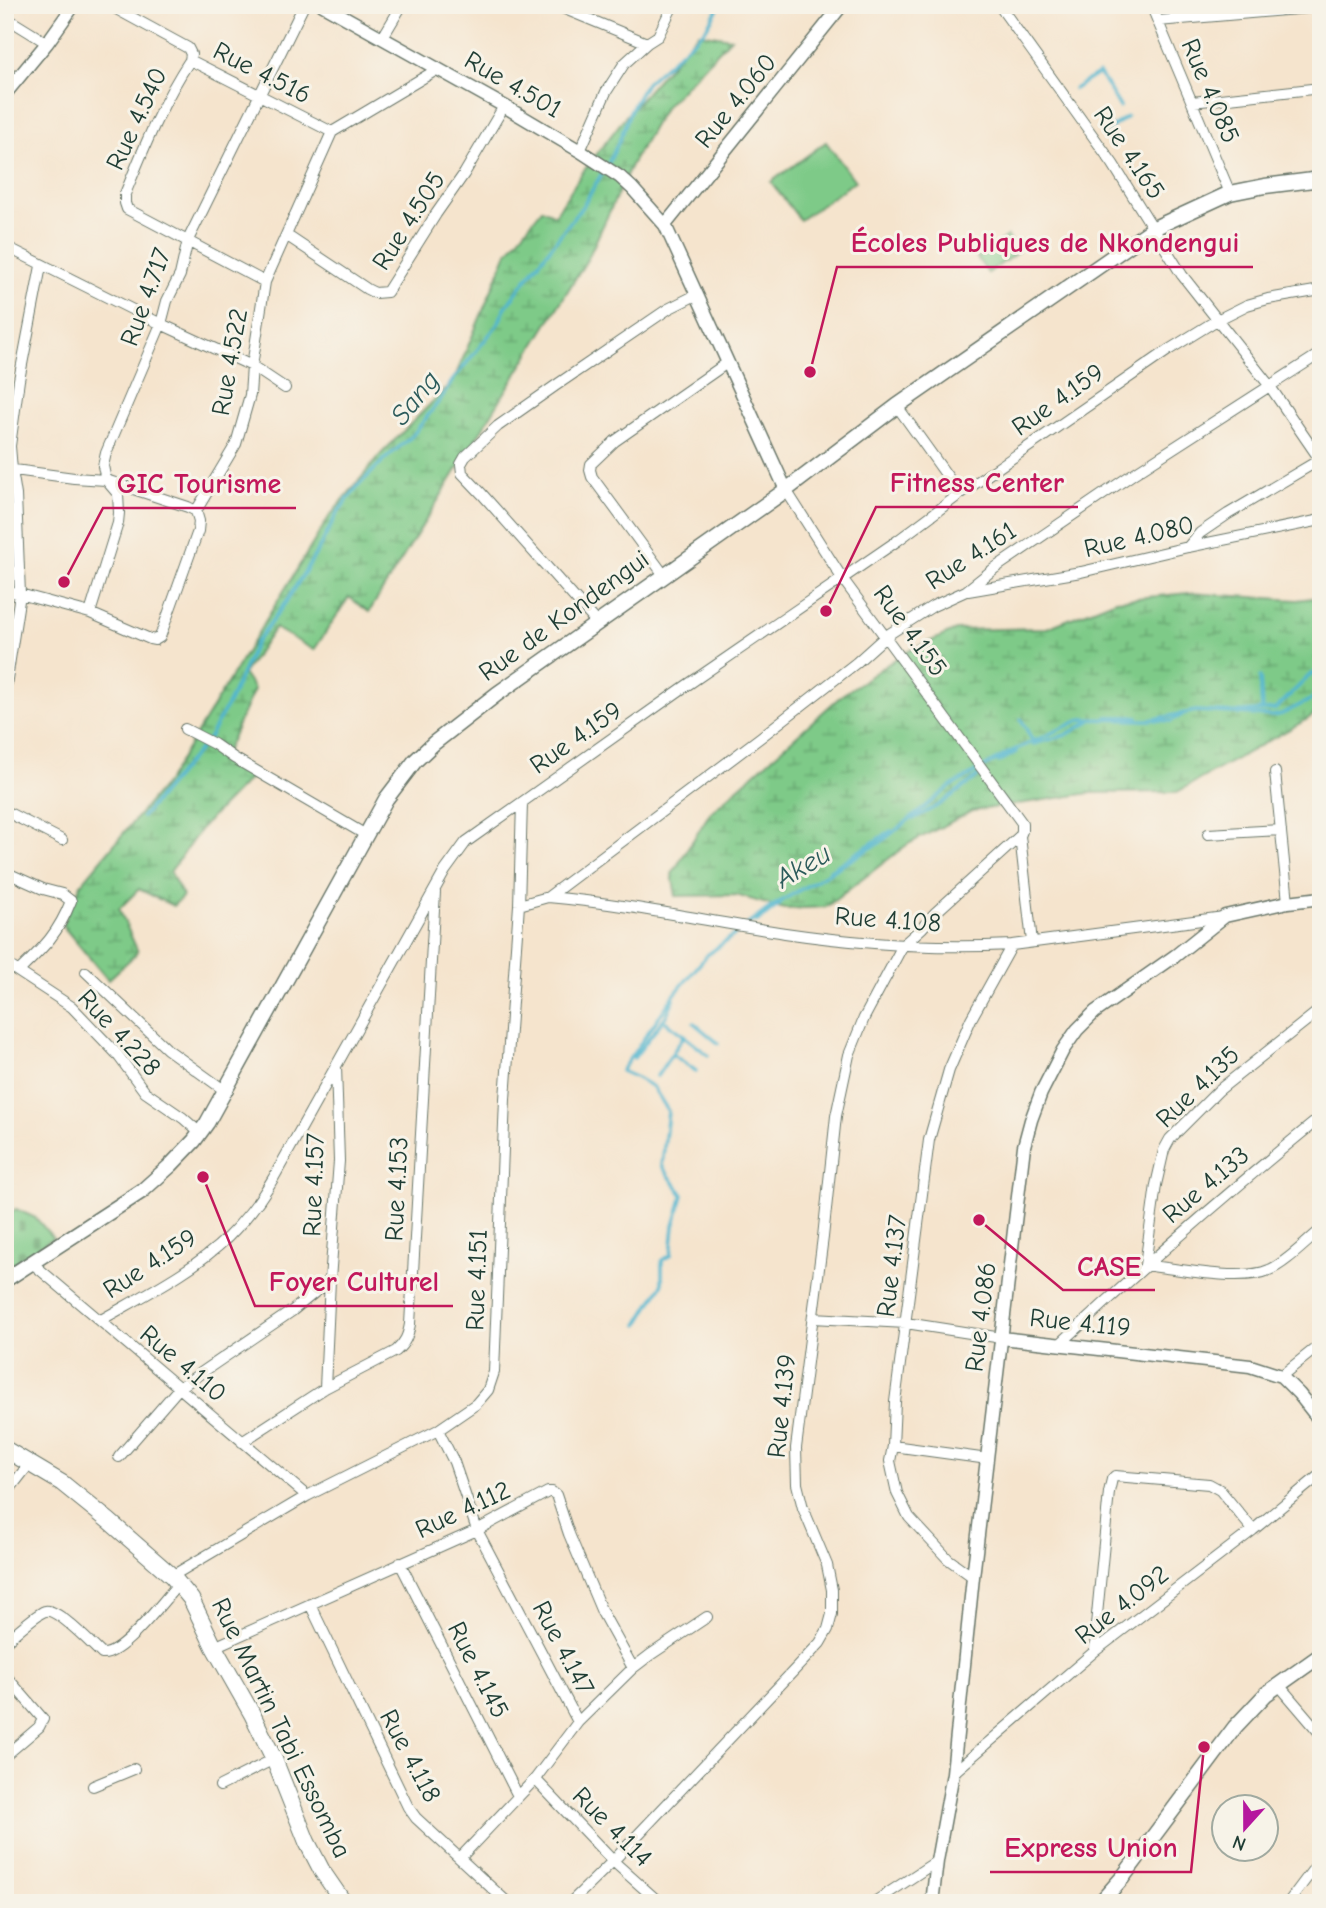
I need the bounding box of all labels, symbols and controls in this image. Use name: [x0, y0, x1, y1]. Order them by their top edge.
street label: Rue 4.085: [1175, 34, 1245, 148]
street label: Rue 4.516: [208, 36, 316, 110]
street label: Rue 4.501: [459, 45, 567, 125]
street label: Rue 4.060: [689, 48, 783, 154]
street label: Rue 4.540: [100, 63, 174, 175]
street label: Rue 4.165: [1087, 101, 1171, 205]
street label: Rue 4.505: [366, 166, 452, 276]
callout: Écoles Publiques de Nkondengui: [837, 218, 1253, 267]
text: Écoles Publiques de Nkondengui: [851, 226, 1239, 259]
street label: Rue 4.717: [114, 244, 178, 350]
street label: Rue 4.522: [206, 306, 254, 418]
street label: Rue 4.159: [1006, 358, 1110, 442]
water label: Sang: [384, 365, 446, 431]
callout: Fitness Center: [876, 458, 1078, 507]
callout: GIC Tourisme: [103, 459, 296, 508]
text: Fitness Center: [890, 467, 1065, 499]
text: GIC Tourisme: [117, 468, 282, 500]
street label: Rue 4.080: [1081, 510, 1197, 564]
street label: Rue 4.161: [920, 516, 1022, 596]
street label: Rue de Kondengui: [473, 544, 655, 688]
street label: Rue 4.155: [867, 579, 953, 683]
street label: Rue 4.159: [524, 696, 628, 780]
water label: Akeu: [769, 837, 836, 895]
street label: Rue 4.108: [834, 901, 942, 939]
street label: Rue 4.228: [71, 983, 167, 1083]
street label: Rue 4.135: [1150, 1040, 1246, 1134]
street label: Rue 4.157: [297, 1133, 331, 1237]
street label: Rue 4.153: [379, 1136, 415, 1242]
street label: Rue 4.133: [1157, 1140, 1255, 1230]
street label: Rue 4.137: [871, 1213, 913, 1319]
street label: Rue 4.159: [98, 1223, 202, 1305]
street label: Rue 4.151: [460, 1229, 494, 1331]
callout: CASE: [1063, 1241, 1155, 1290]
text: CASE: [1077, 1251, 1141, 1283]
callout: Foyer Culturel: [255, 1257, 453, 1306]
street label: Rue 4.086: [959, 1260, 1003, 1374]
text: Foyer Culturel: [269, 1266, 439, 1298]
street label: Rue 4.119: [1028, 1303, 1132, 1343]
street label: Rue 4.110: [134, 1319, 232, 1409]
street label: Rue 4.139: [762, 1353, 802, 1459]
street label: Rue 4.112: [411, 1475, 515, 1545]
street label: Rue 4.092: [1069, 1559, 1175, 1651]
street label: Rue Martin Tabi Essomba: [205, 1593, 357, 1863]
street label: Rue 4.147: [526, 1596, 600, 1700]
street label: Rue 4.145: [441, 1617, 515, 1723]
street label: Rue 4.118: [373, 1704, 447, 1808]
street label: Rue 4.114: [566, 1781, 658, 1873]
north arrow: [1210, 1792, 1280, 1862]
callout: Express Union: [990, 1823, 1191, 1872]
text: N: [1230, 1830, 1249, 1855]
text: Express Union: [1004, 1832, 1178, 1864]

